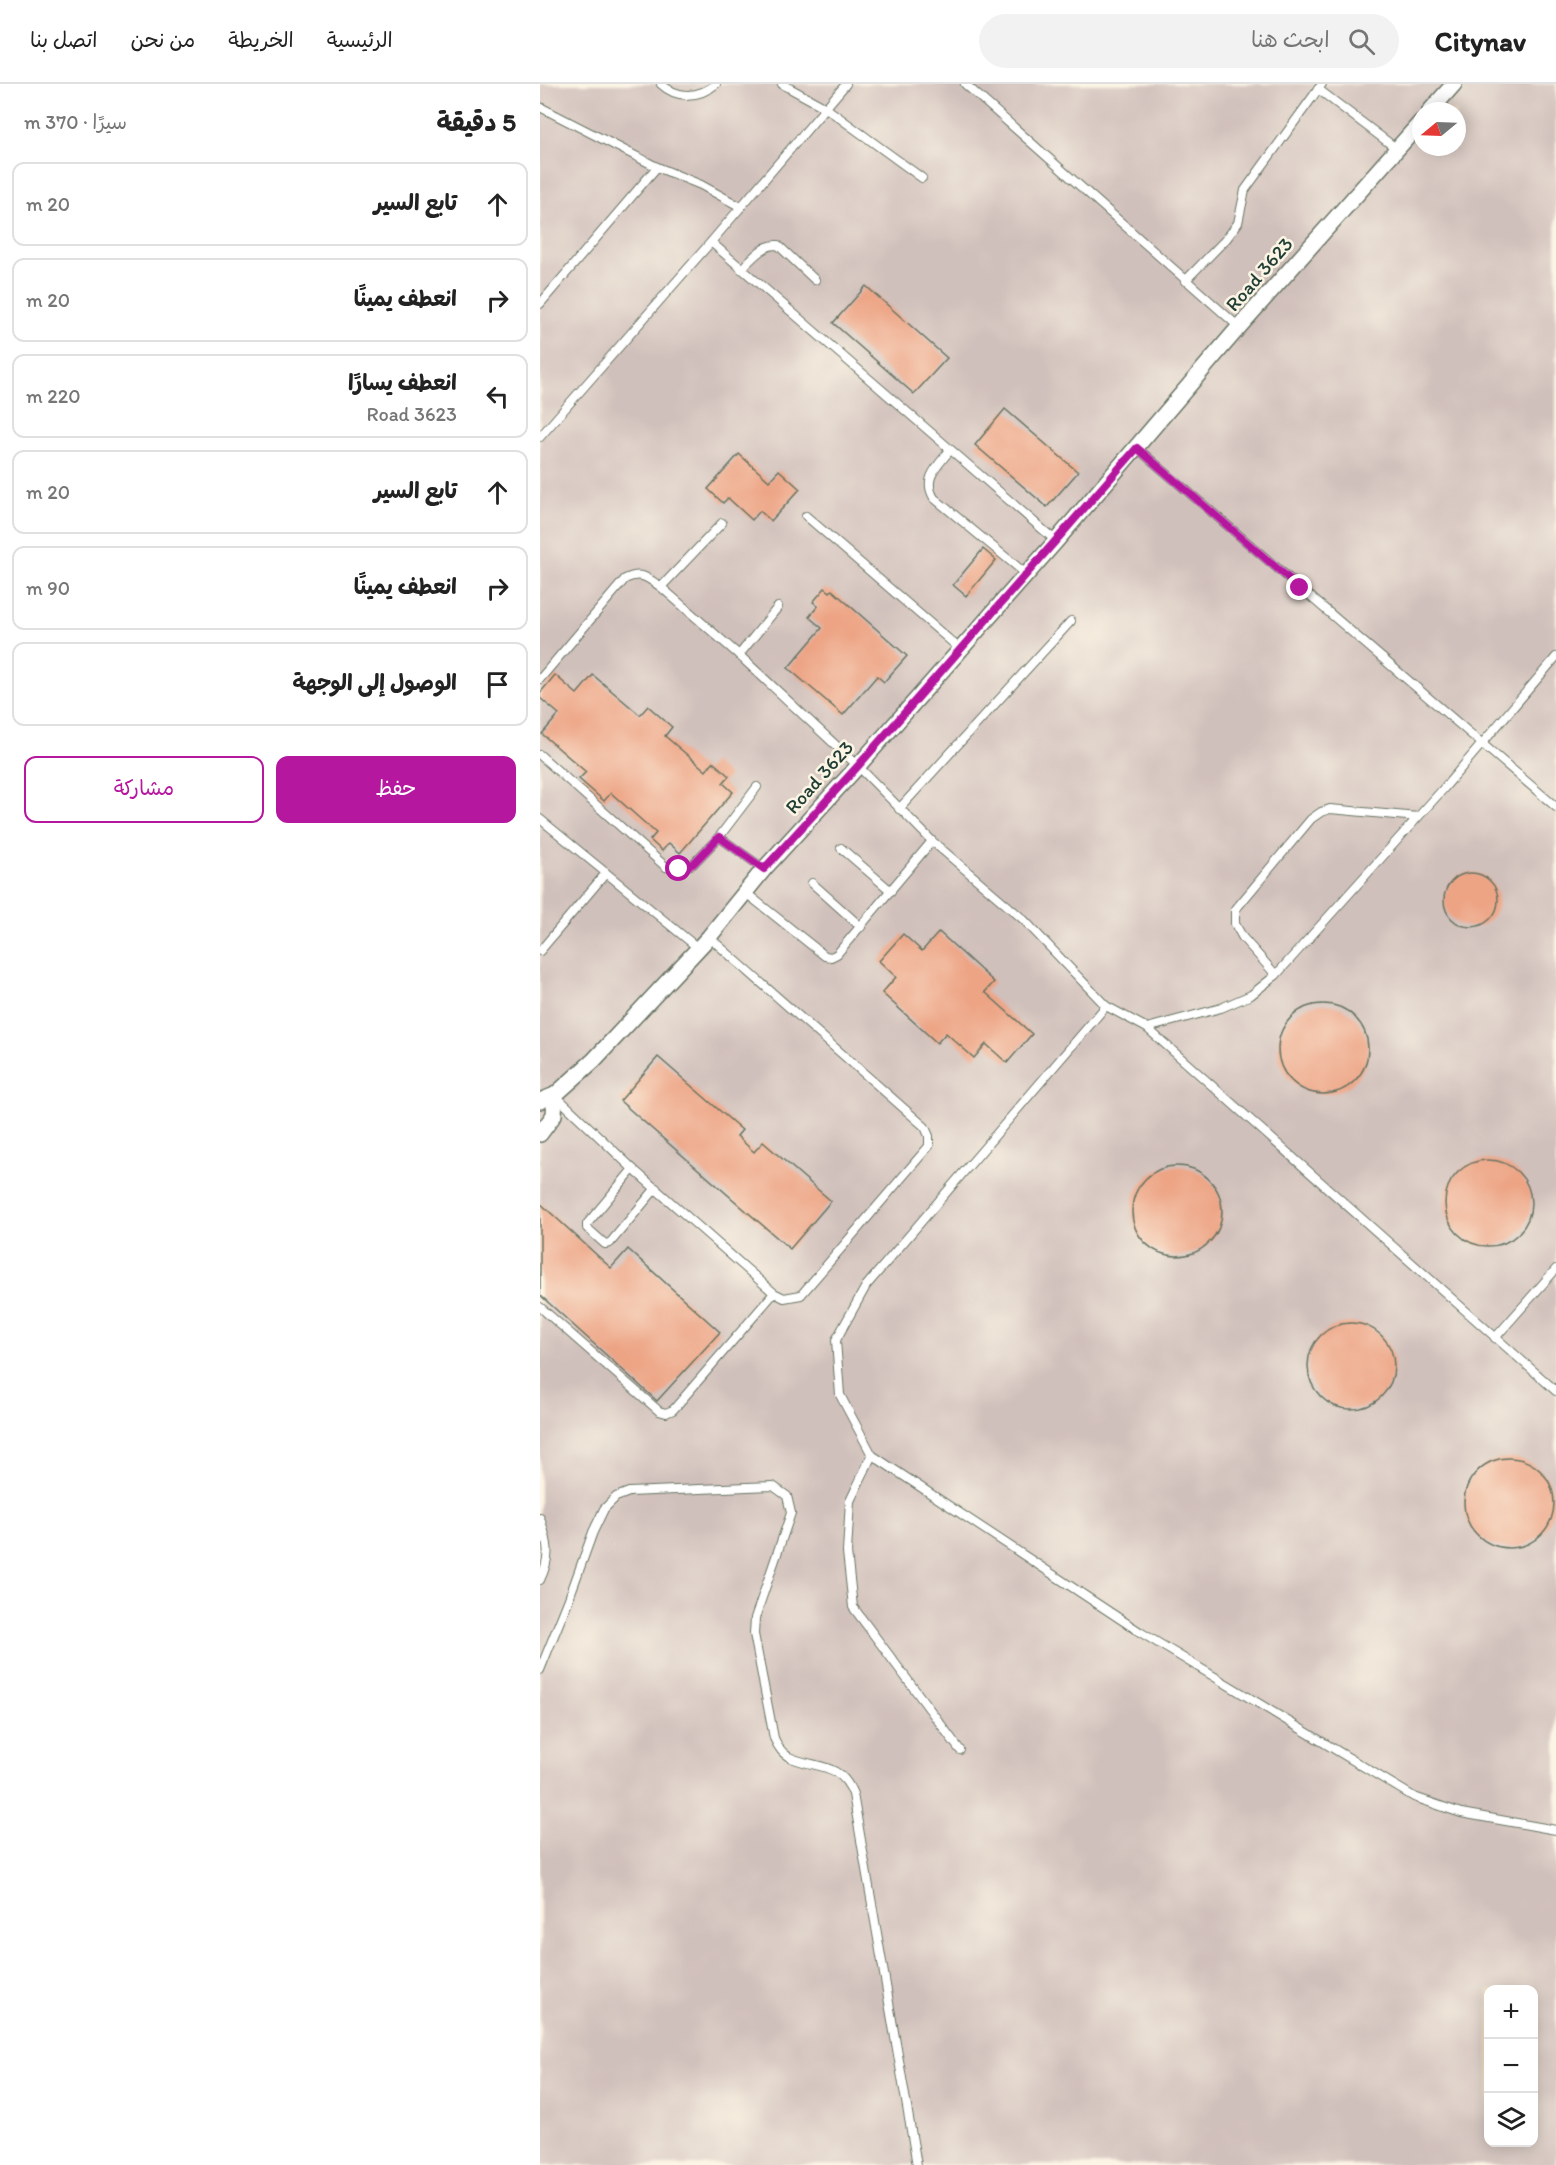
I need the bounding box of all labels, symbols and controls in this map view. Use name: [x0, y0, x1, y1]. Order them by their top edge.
search box: [979, 14, 1399, 68]
text: Citynav: [1435, 24, 1526, 58]
icon: search: [1345, 25, 1378, 58]
text: ابحث هنا: [1251, 26, 1330, 53]
text: اتصل بنا: [30, 27, 98, 52]
text: من نحن: [131, 27, 195, 52]
text: الخريطة: [228, 27, 294, 52]
text: الرئيسية: [327, 27, 393, 52]
north arrow: [1412, 102, 1466, 156]
text: 5 دقيقة: [437, 106, 516, 138]
text: سيرًا · 370 m: [24, 110, 127, 134]
icon: ahead: [481, 188, 514, 221]
text: تابع السير: [374, 189, 457, 216]
text: 20 m: [26, 192, 70, 216]
street label: Road 3623: [1220, 232, 1298, 316]
icon: right: [481, 284, 514, 317]
text: انعطف يمينًا: [354, 285, 457, 312]
text: 20 m: [26, 288, 70, 312]
text: انعطف يسارًا: [348, 369, 457, 396]
icon: left: [481, 380, 514, 413]
text: 220 m: [26, 384, 81, 408]
text: Road 3623: [367, 402, 457, 426]
icon: ahead: [481, 476, 514, 509]
text: تابع السير: [374, 477, 457, 504]
text: 20 m: [26, 480, 70, 504]
icon: right: [481, 572, 514, 605]
text: انعطف يمينًا: [354, 573, 457, 600]
route end: [1286, 574, 1312, 600]
text: 90 m: [26, 576, 70, 600]
icon: arrive: [481, 668, 514, 701]
text: الوصول إلى الوجهة: [292, 669, 457, 696]
street label: Road 3623: [780, 735, 858, 819]
button: مشاركة: [24, 756, 264, 823]
button: حفظ: [276, 756, 516, 823]
route start: [665, 855, 691, 881]
map controls: [1484, 1985, 1538, 2147]
button: +: [1484, 1985, 1538, 2039]
button: −: [1484, 2039, 1538, 2093]
button: layers: [1484, 2093, 1538, 2147]

